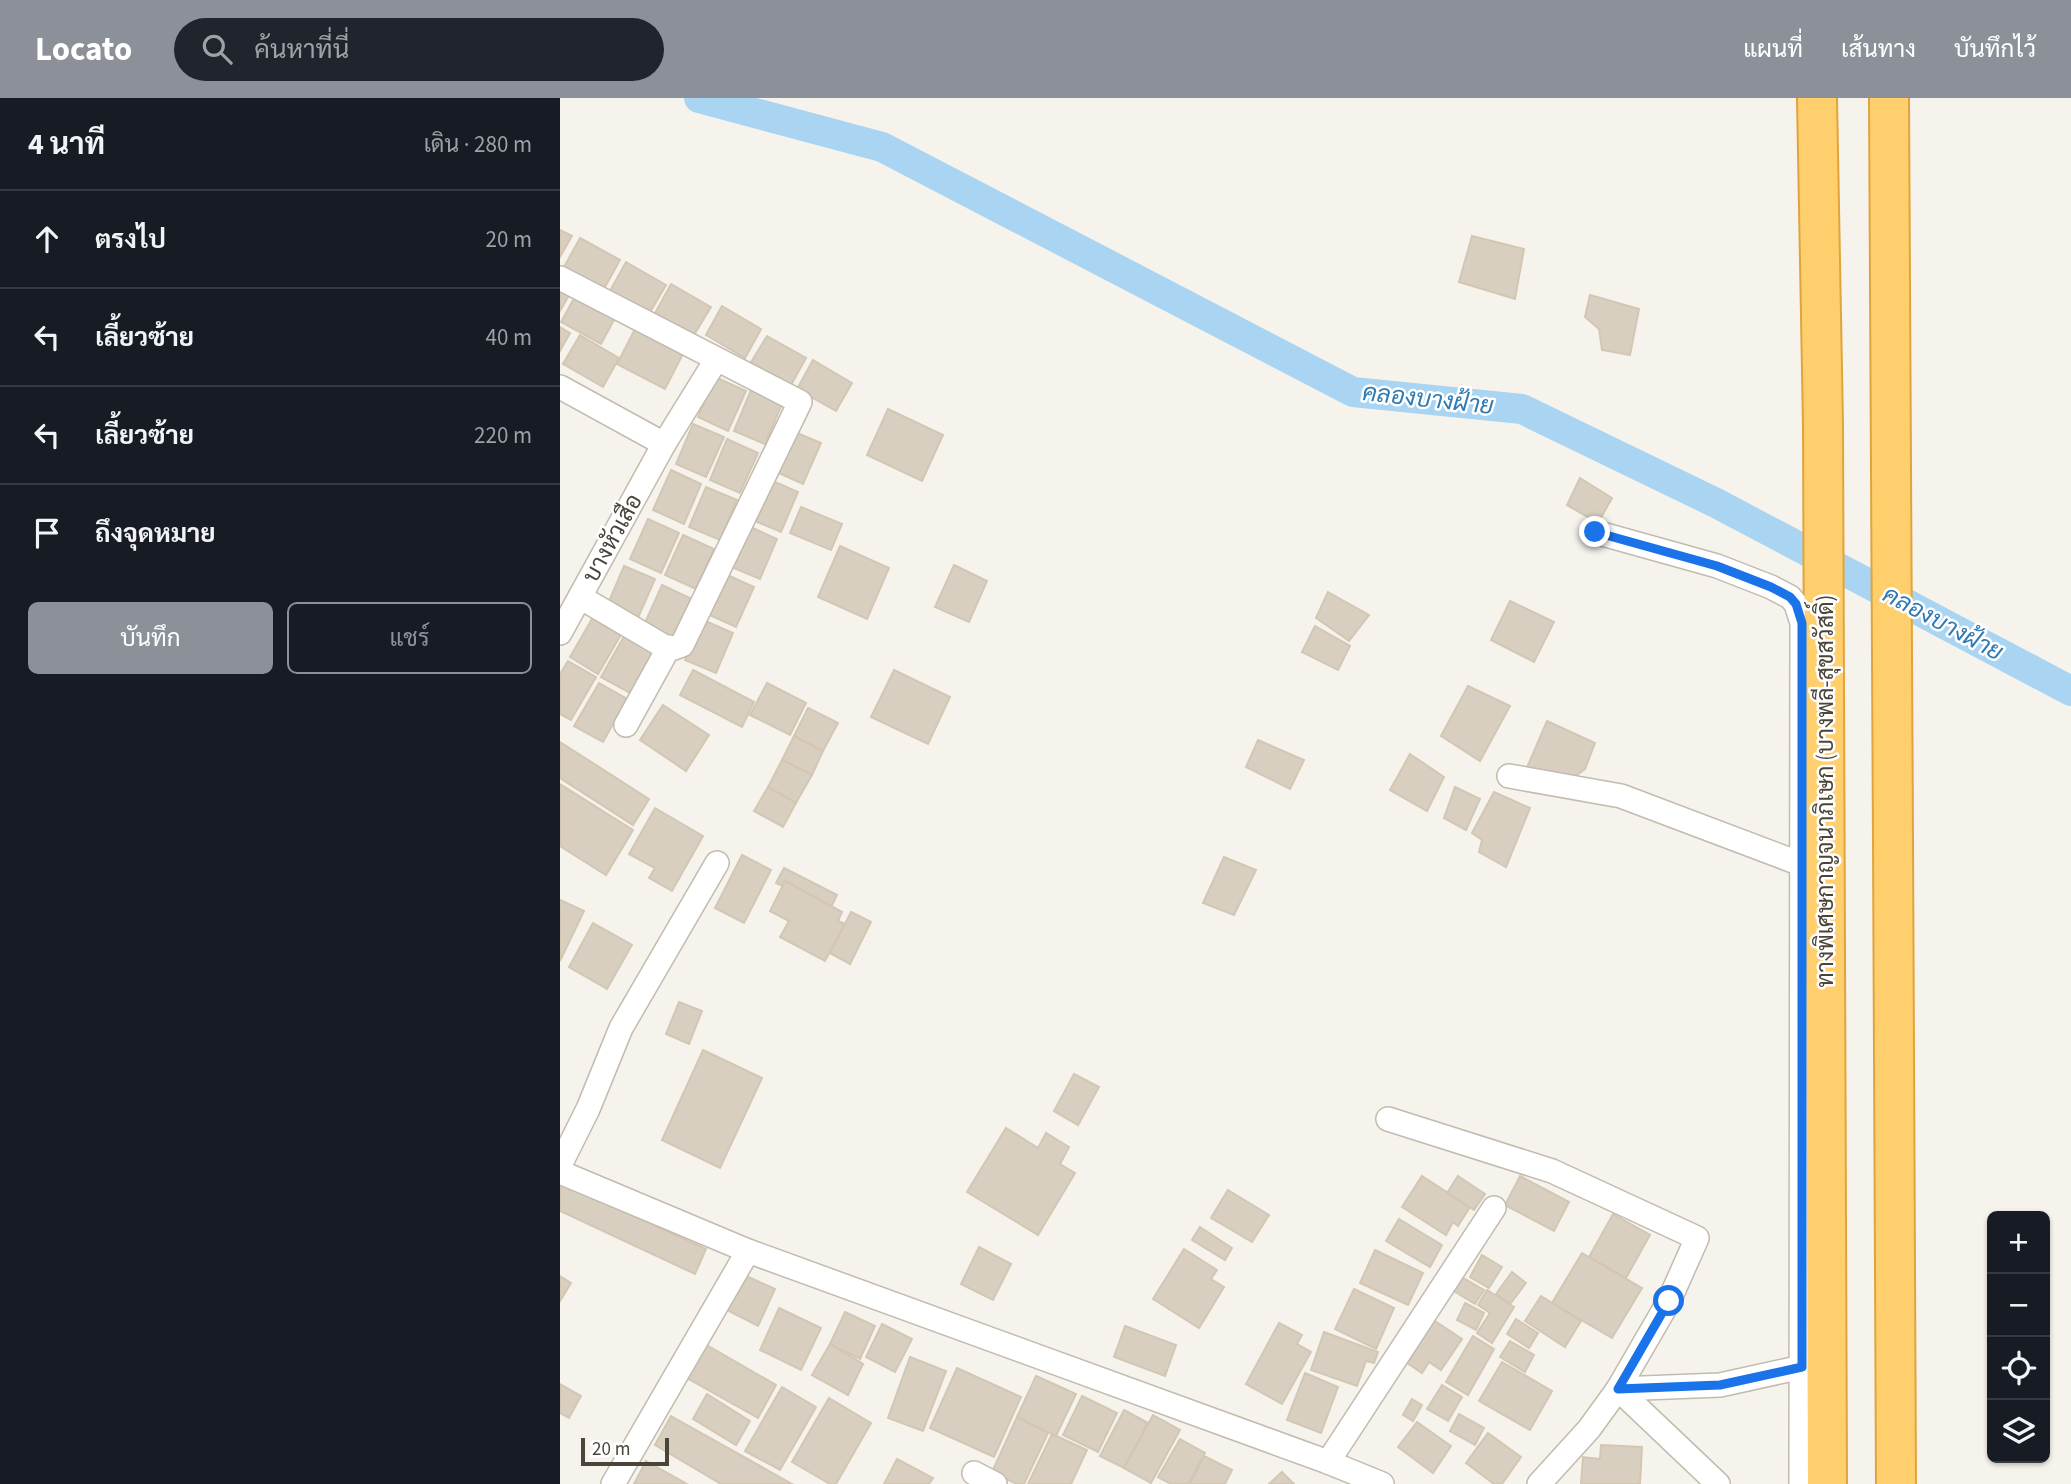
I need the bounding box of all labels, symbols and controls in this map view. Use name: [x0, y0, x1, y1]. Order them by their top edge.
search box: [174, 18, 664, 81]
text: Locato: [35, 26, 132, 73]
icon: search: [198, 30, 236, 68]
text: ค้นหาที่นี่: [254, 31, 349, 68]
text: แผนที่: [1743, 32, 1803, 67]
text: เส้นทาง: [1841, 32, 1916, 67]
text: บันทึกไว้: [1954, 32, 2036, 67]
text: 4 นาที: [28, 123, 105, 166]
text: เดิน · 280 m: [424, 128, 532, 161]
icon: ahead: [28, 220, 66, 258]
text: ตรงไป: [95, 221, 166, 258]
text: 20 m: [485, 223, 532, 256]
icon: left: [28, 318, 66, 356]
text: เลี้ยวซ้าย: [95, 319, 194, 356]
text: 40 m: [485, 321, 532, 354]
water label: คลองบางฝ้าย: [1361, 375, 1496, 424]
icon: left: [28, 416, 66, 454]
text: เลี้ยวซ้าย: [95, 417, 194, 454]
text: 220 m: [474, 419, 532, 452]
street label: บางหัวเสือ: [575, 488, 650, 589]
icon: arrive: [28, 514, 66, 552]
text: ถึงจุดหมาย: [95, 515, 216, 552]
route end: [1579, 516, 1610, 547]
water label: คลองบางฝ้าย: [1876, 577, 2009, 670]
street label: ทางพิเศษกาญจนาภิเษก (บางพลี-สุขสวัสดิ์): [1803, 594, 1842, 988]
button: บันทึก: [28, 602, 273, 674]
button: แชร์: [287, 602, 532, 674]
map controls: [1987, 1211, 2050, 1463]
button: +: [1987, 1211, 2050, 1274]
button: −: [1987, 1274, 2050, 1337]
route start: [1653, 1285, 1684, 1316]
button: locate: [1987, 1337, 2050, 1400]
button: layers: [1987, 1400, 2050, 1463]
scale bar: [581, 1435, 668, 1467]
text: 20 m: [592, 1436, 630, 1463]

